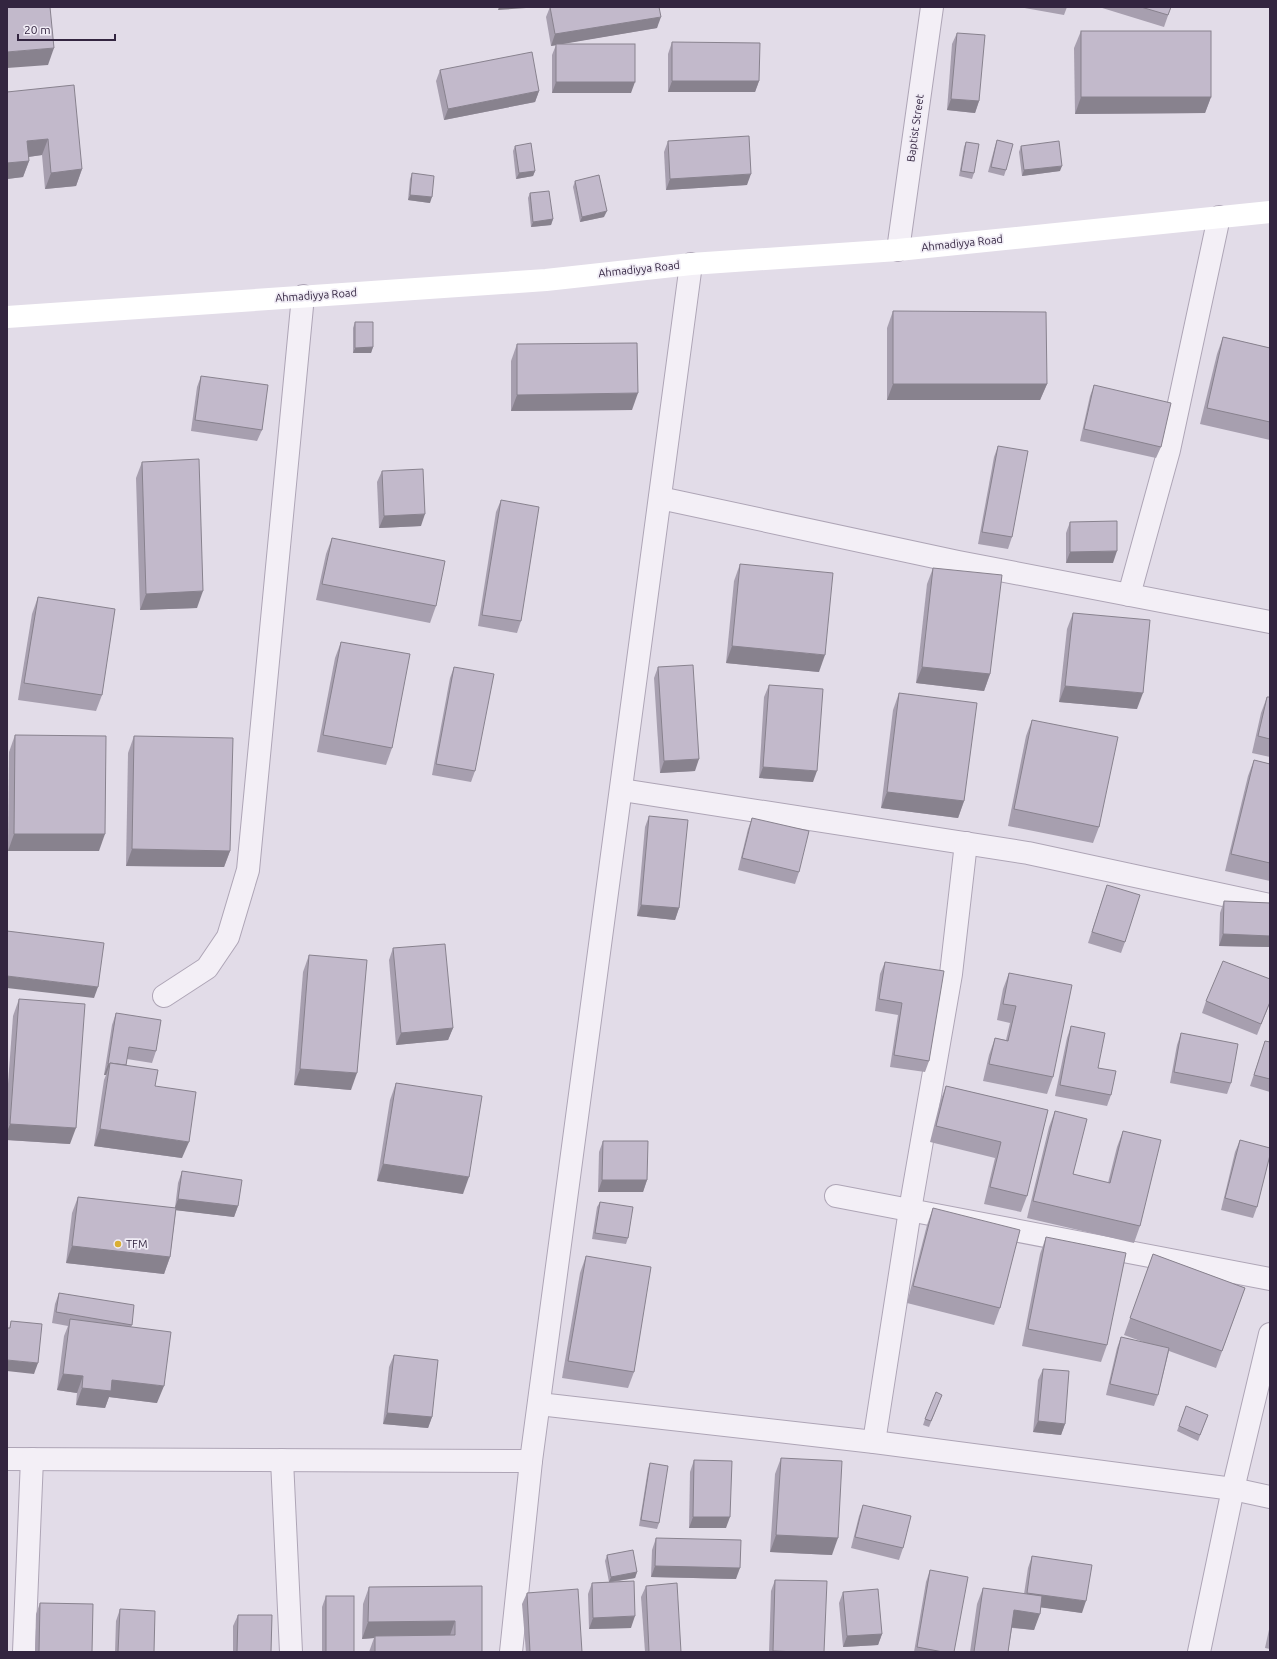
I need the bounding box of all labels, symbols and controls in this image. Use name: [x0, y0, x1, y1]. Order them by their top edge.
scale bar: [18, 16, 115, 42]
text: 20 m: [24, 23, 51, 36]
street label: Baptist Street: [904, 93, 926, 163]
street label: Ahmadiyya Road: [921, 233, 1003, 253]
street label: Ahmadiyya Road: [598, 259, 680, 279]
street label: Ahmadiyya Road: [275, 286, 357, 304]
place label: TFM: [126, 1238, 147, 1250]
marker: TFM: [113, 1239, 123, 1249]

